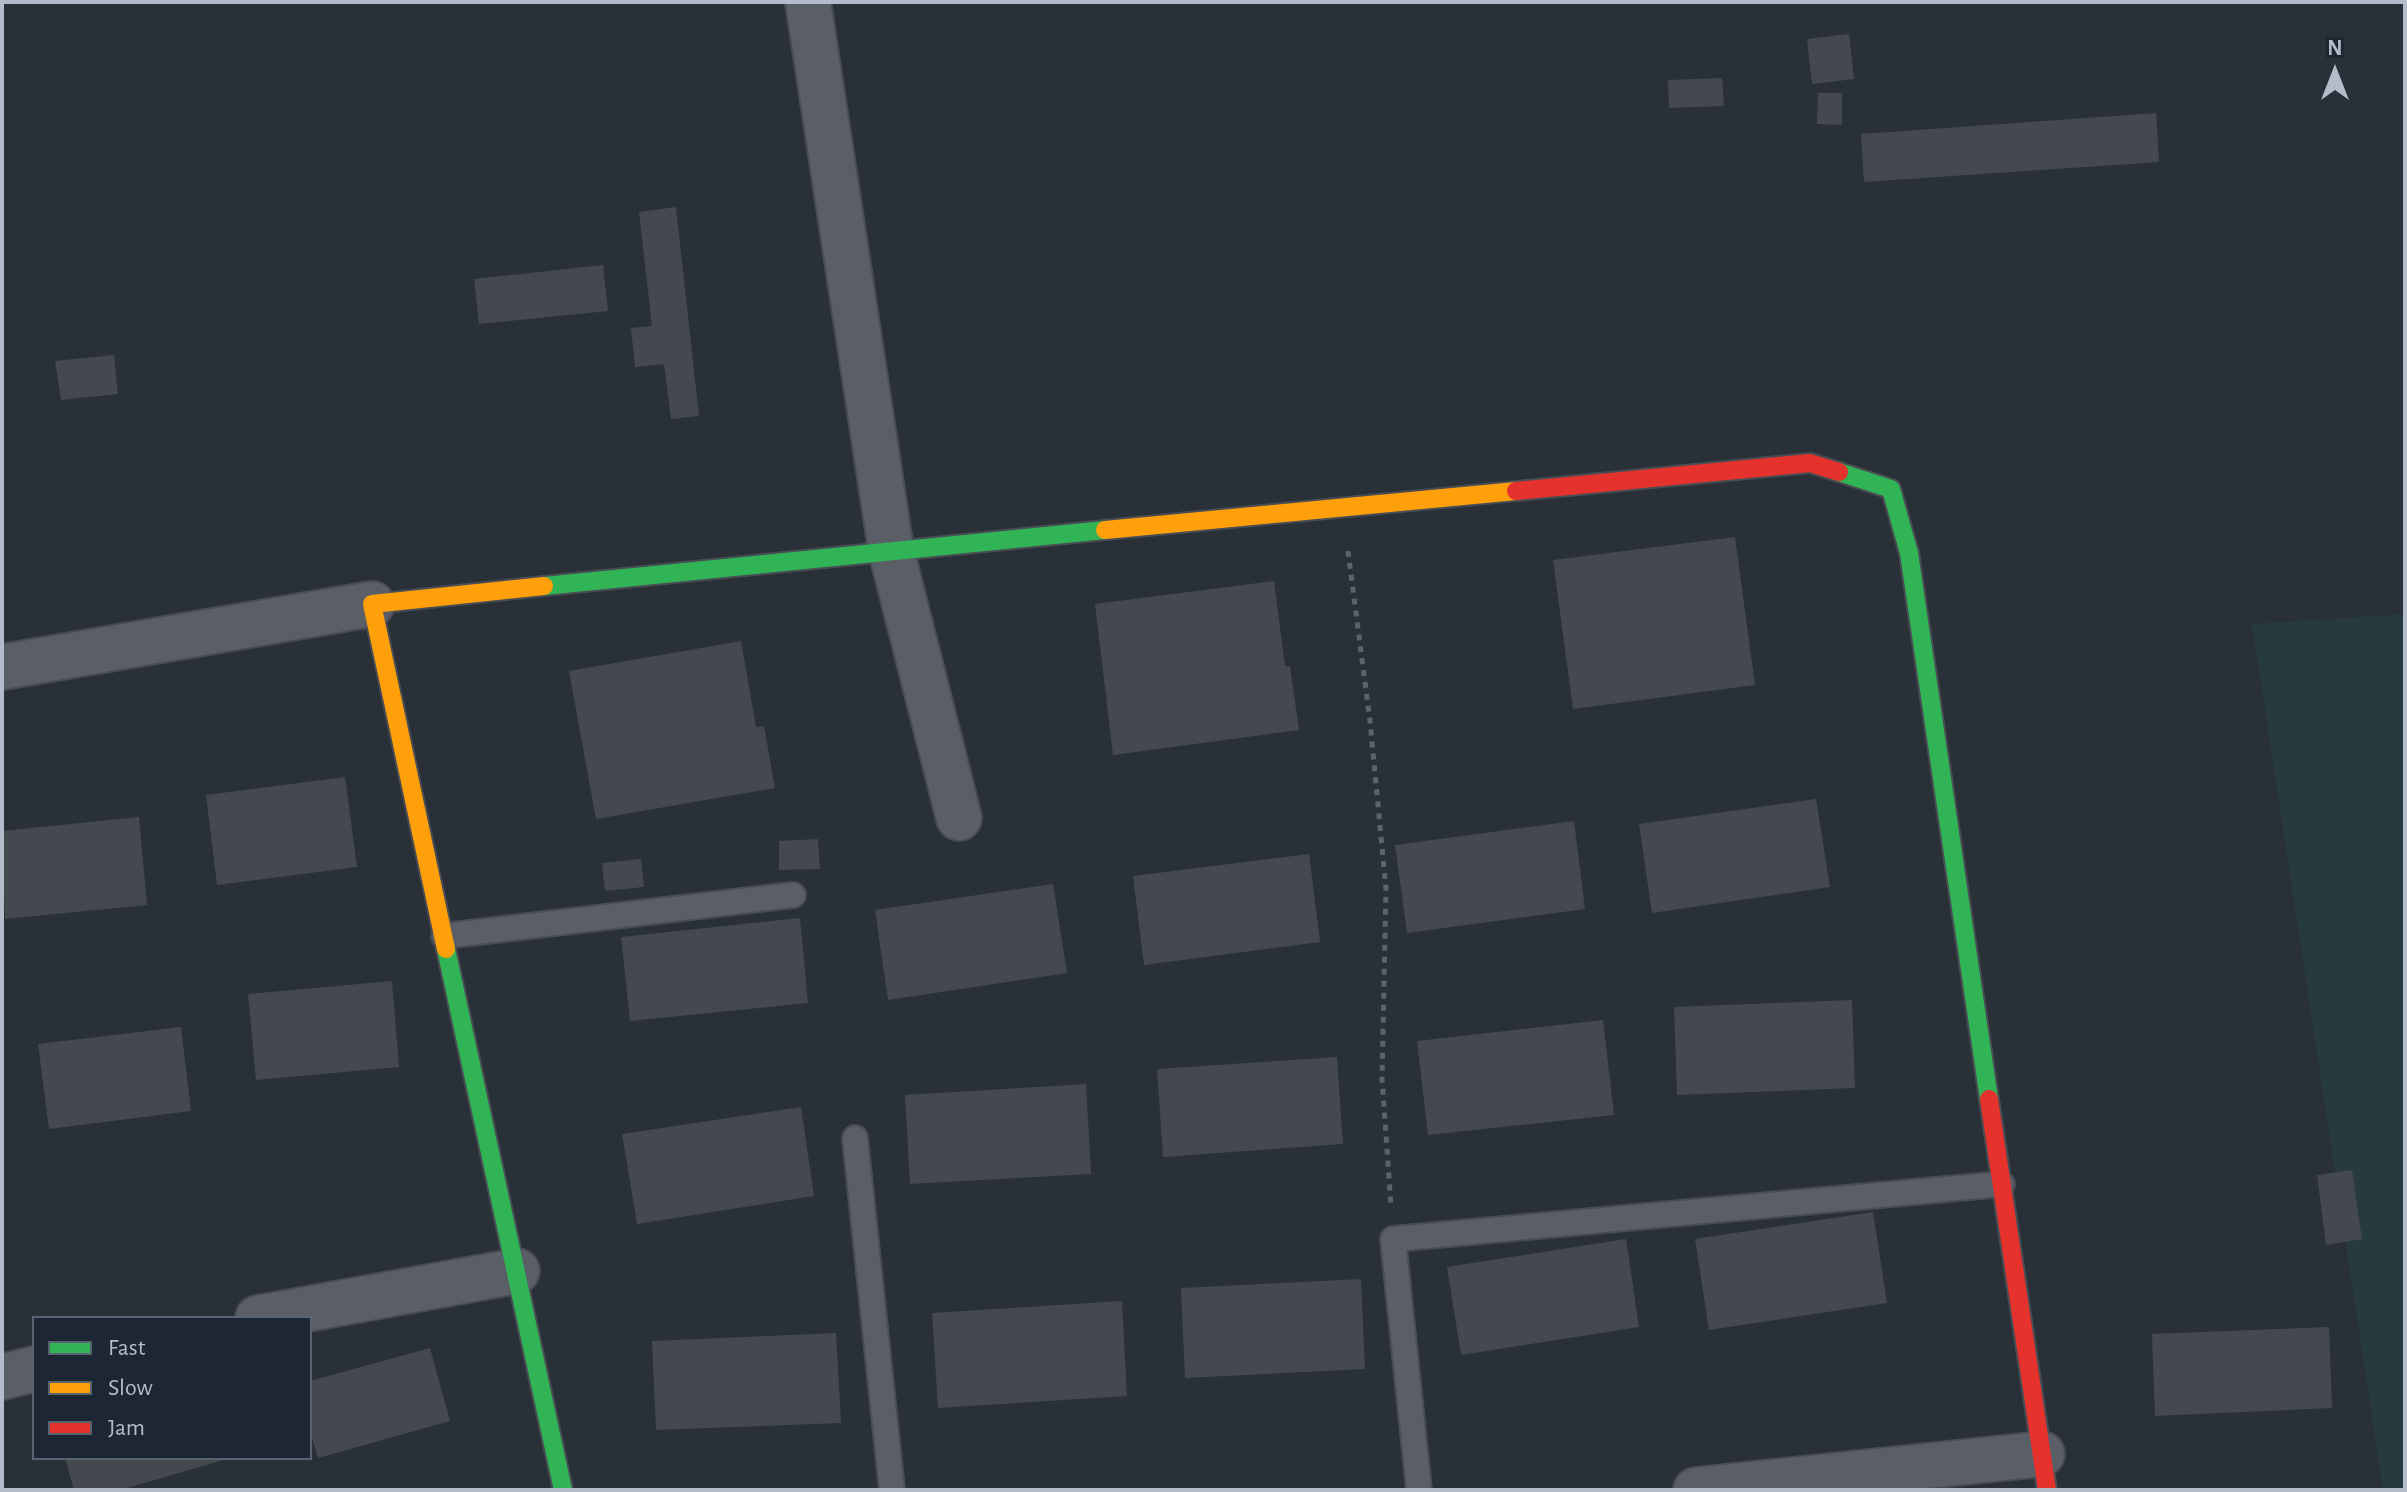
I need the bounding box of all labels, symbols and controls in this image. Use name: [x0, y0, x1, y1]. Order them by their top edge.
north arrow: [2295, 32, 2375, 112]
text: N: [2327, 37, 2343, 59]
legend: [32, 1316, 312, 1460]
text: Fast: [108, 1336, 145, 1360]
text: Slow: [108, 1376, 153, 1400]
text: Jam: [108, 1416, 145, 1440]

